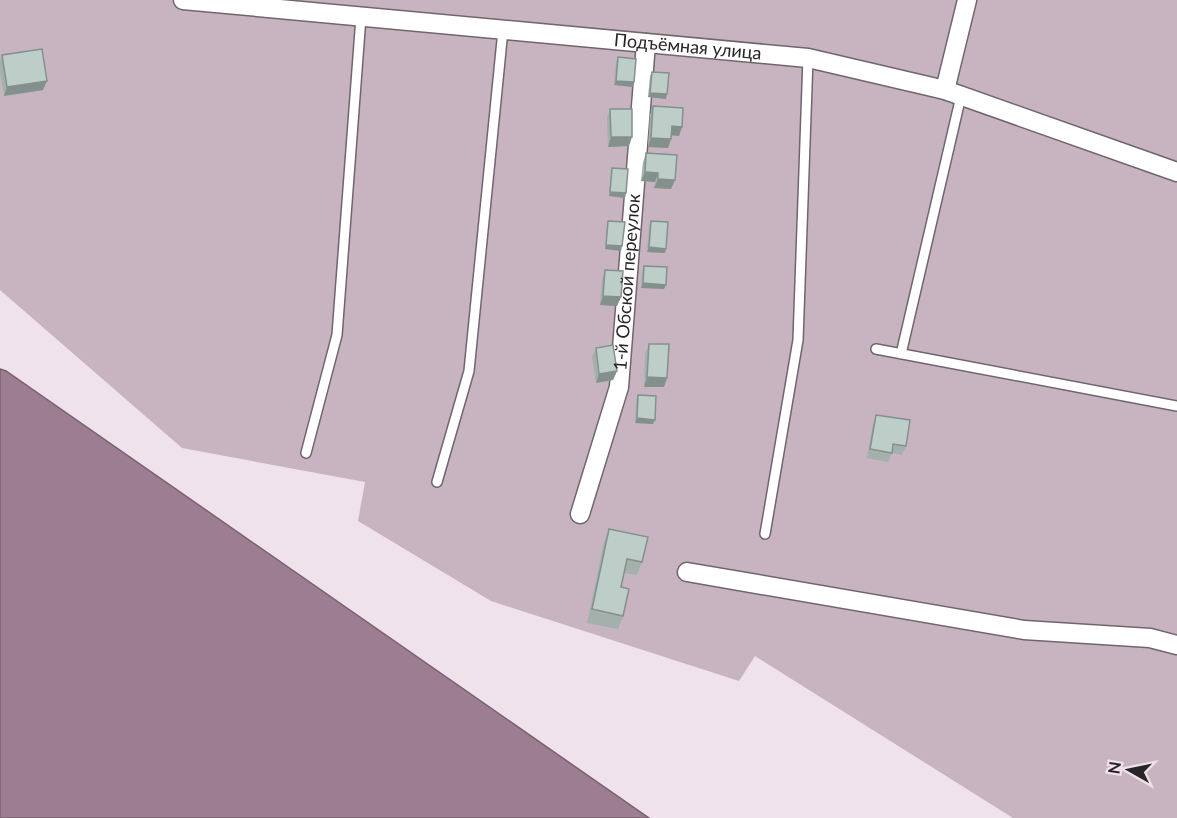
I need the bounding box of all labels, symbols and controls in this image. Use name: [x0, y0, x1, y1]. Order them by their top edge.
street label: Подъёмная улица: [613, 28, 763, 64]
street label: 1-й Обской переулок: [608, 192, 644, 371]
north arrow: [1099, 740, 1159, 800]
text: N: [1103, 760, 1124, 775]

